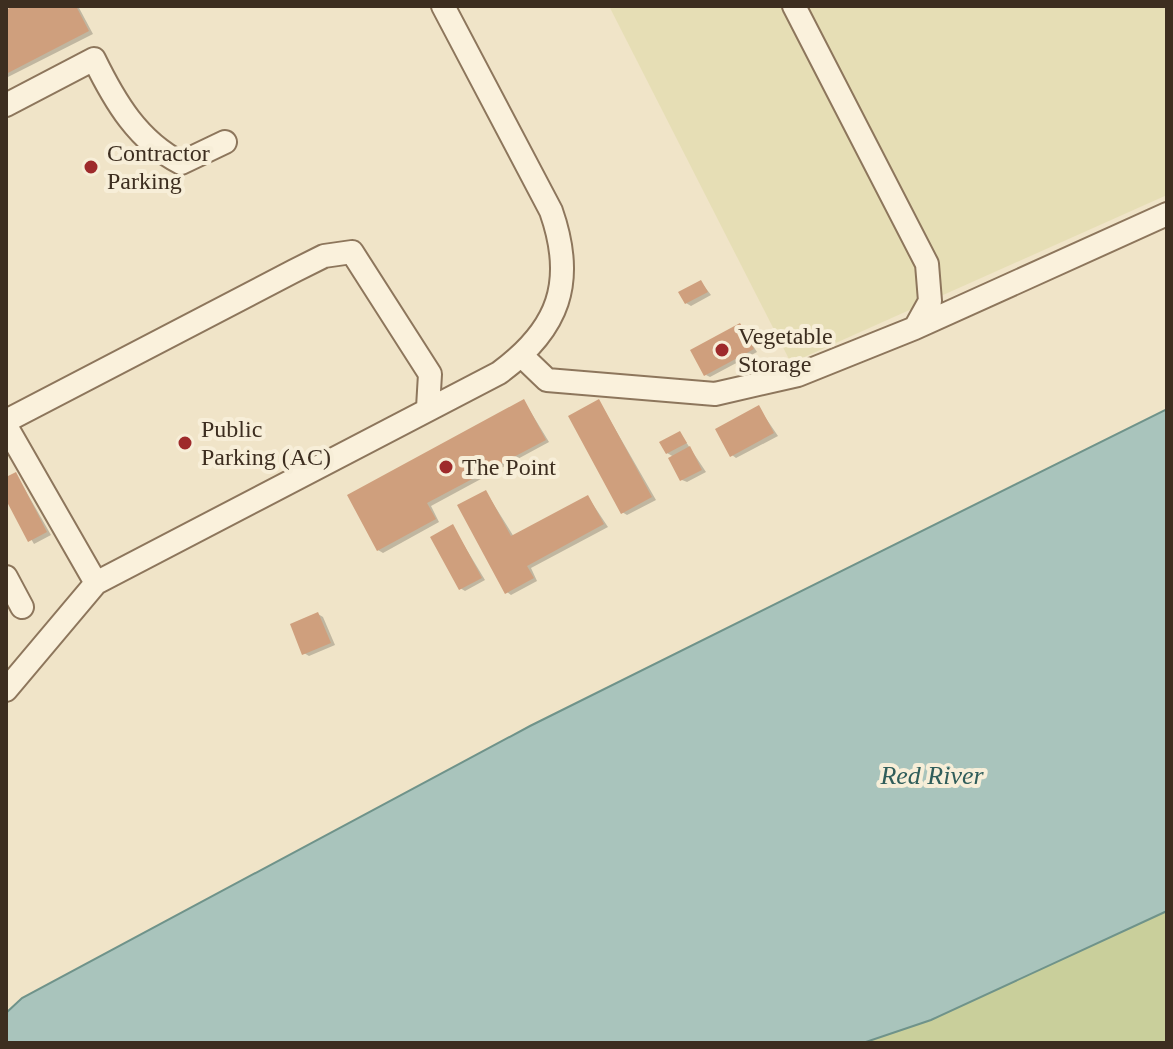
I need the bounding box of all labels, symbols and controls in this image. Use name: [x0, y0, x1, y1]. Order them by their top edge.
place label: Contractor Parking: [107, 140, 210, 194]
marker: Contractor Parking: [82, 158, 100, 176]
place label: Vegetable Storage: [738, 323, 833, 377]
marker: Vegetable Storage: [713, 341, 731, 359]
place label: Public Parking (AC): [201, 416, 331, 470]
marker: Public Parking (AC): [176, 434, 194, 452]
place label: The Point: [462, 454, 556, 480]
marker: The Point: [437, 458, 455, 476]
water label: Red River: [879, 761, 984, 790]

